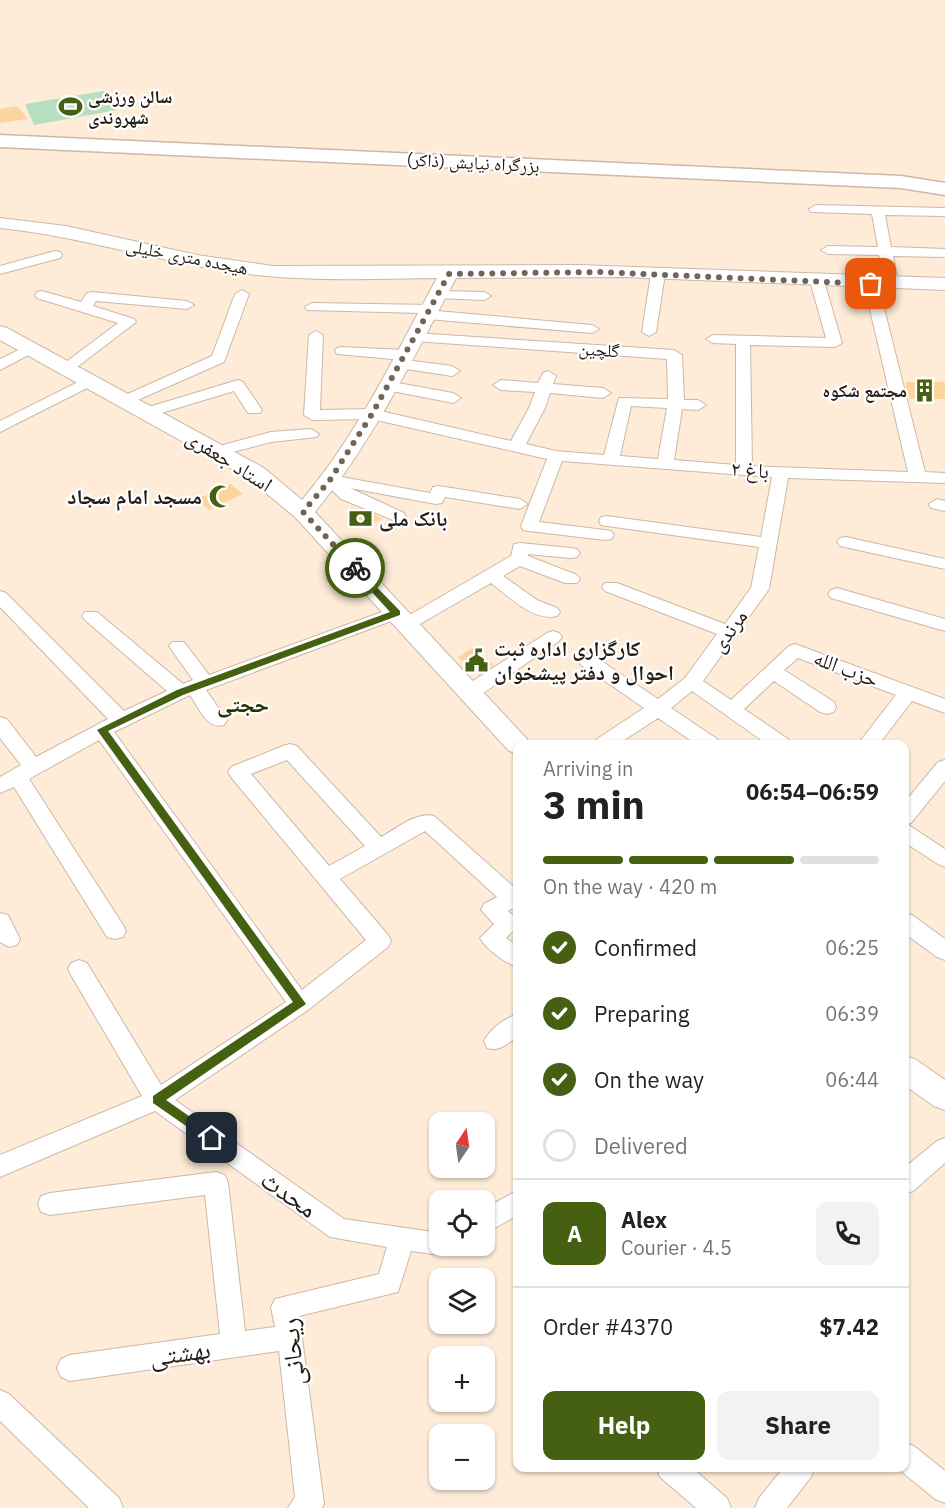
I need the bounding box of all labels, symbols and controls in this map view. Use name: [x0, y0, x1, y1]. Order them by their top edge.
place label: سالن ورزشی شهروندی: [88, 85, 172, 129]
sports icon: سالن ورزشی شهروندی: [57, 94, 83, 120]
street label: بزرگراه نیایش (ذاکر): [406, 148, 540, 177]
street label: هیجده متری خلیلی: [124, 233, 250, 280]
pin: [845, 258, 896, 309]
icon: bag: [854, 267, 887, 300]
street label: گلچین: [578, 337, 621, 362]
building icon: مجتمع شکوه: [912, 378, 938, 404]
place label: مجتمع شکوه: [822, 379, 907, 403]
street label: استاد جعفری: [181, 423, 278, 498]
street label: باغ ۲: [730, 454, 770, 484]
place label: مسجد امام سجاد: [67, 482, 202, 511]
mosque icon: مسجد امام سجاد: [207, 484, 233, 510]
place label: بانک ملی: [379, 504, 447, 532]
bank icon: بانک ملی: [348, 506, 374, 532]
courier: [325, 538, 385, 598]
icon: bike: [339, 552, 372, 585]
street label: مرندی: [703, 603, 753, 658]
place label: کارگزاری اداره ثبت احوال و دفتر پیشخوان: [494, 634, 674, 686]
street label: حزب الله: [810, 643, 883, 693]
public building icon: کارگزاری اداره ثبت احوال و دفتر پیشخوان: [463, 648, 489, 674]
district label: حجتی: [217, 689, 269, 718]
text: Arriving in: [543, 755, 633, 782]
text: 06:54–06:59: [746, 777, 879, 806]
text: 3 min: [543, 779, 645, 830]
text: On the way · 420 m: [543, 873, 717, 900]
icon: check: [543, 931, 576, 964]
text: Confirmed: [594, 933, 697, 962]
text: 06:25: [825, 934, 879, 961]
icon: check: [543, 997, 576, 1030]
text: Preparing: [594, 999, 689, 1028]
text: 06:39: [825, 1000, 879, 1027]
icon: check: [543, 1063, 576, 1096]
text: On the way: [594, 1065, 704, 1094]
text: 06:44: [825, 1066, 879, 1093]
pin: [186, 1112, 237, 1163]
north arrow: [429, 1112, 495, 1178]
map controls: [429, 1112, 495, 1490]
icon: home: [195, 1121, 228, 1154]
text: Delivered: [594, 1131, 688, 1160]
street label: محدث: [255, 1162, 325, 1225]
button: locate: [429, 1190, 495, 1256]
button: phone: [816, 1202, 879, 1265]
text: Alex: [621, 1205, 667, 1234]
text: A: [567, 1219, 582, 1248]
text: Courier · 4.5: [621, 1234, 732, 1261]
button: layers: [429, 1268, 495, 1334]
text: Order #4370: [543, 1312, 673, 1341]
text: $7.42: [819, 1312, 879, 1341]
street label: ریحانی: [271, 1317, 311, 1388]
street label: بهشتی: [147, 1331, 213, 1373]
button: +: [429, 1346, 495, 1412]
button: Help: [543, 1391, 705, 1460]
button: Share: [717, 1391, 879, 1460]
button: −: [429, 1424, 495, 1490]

